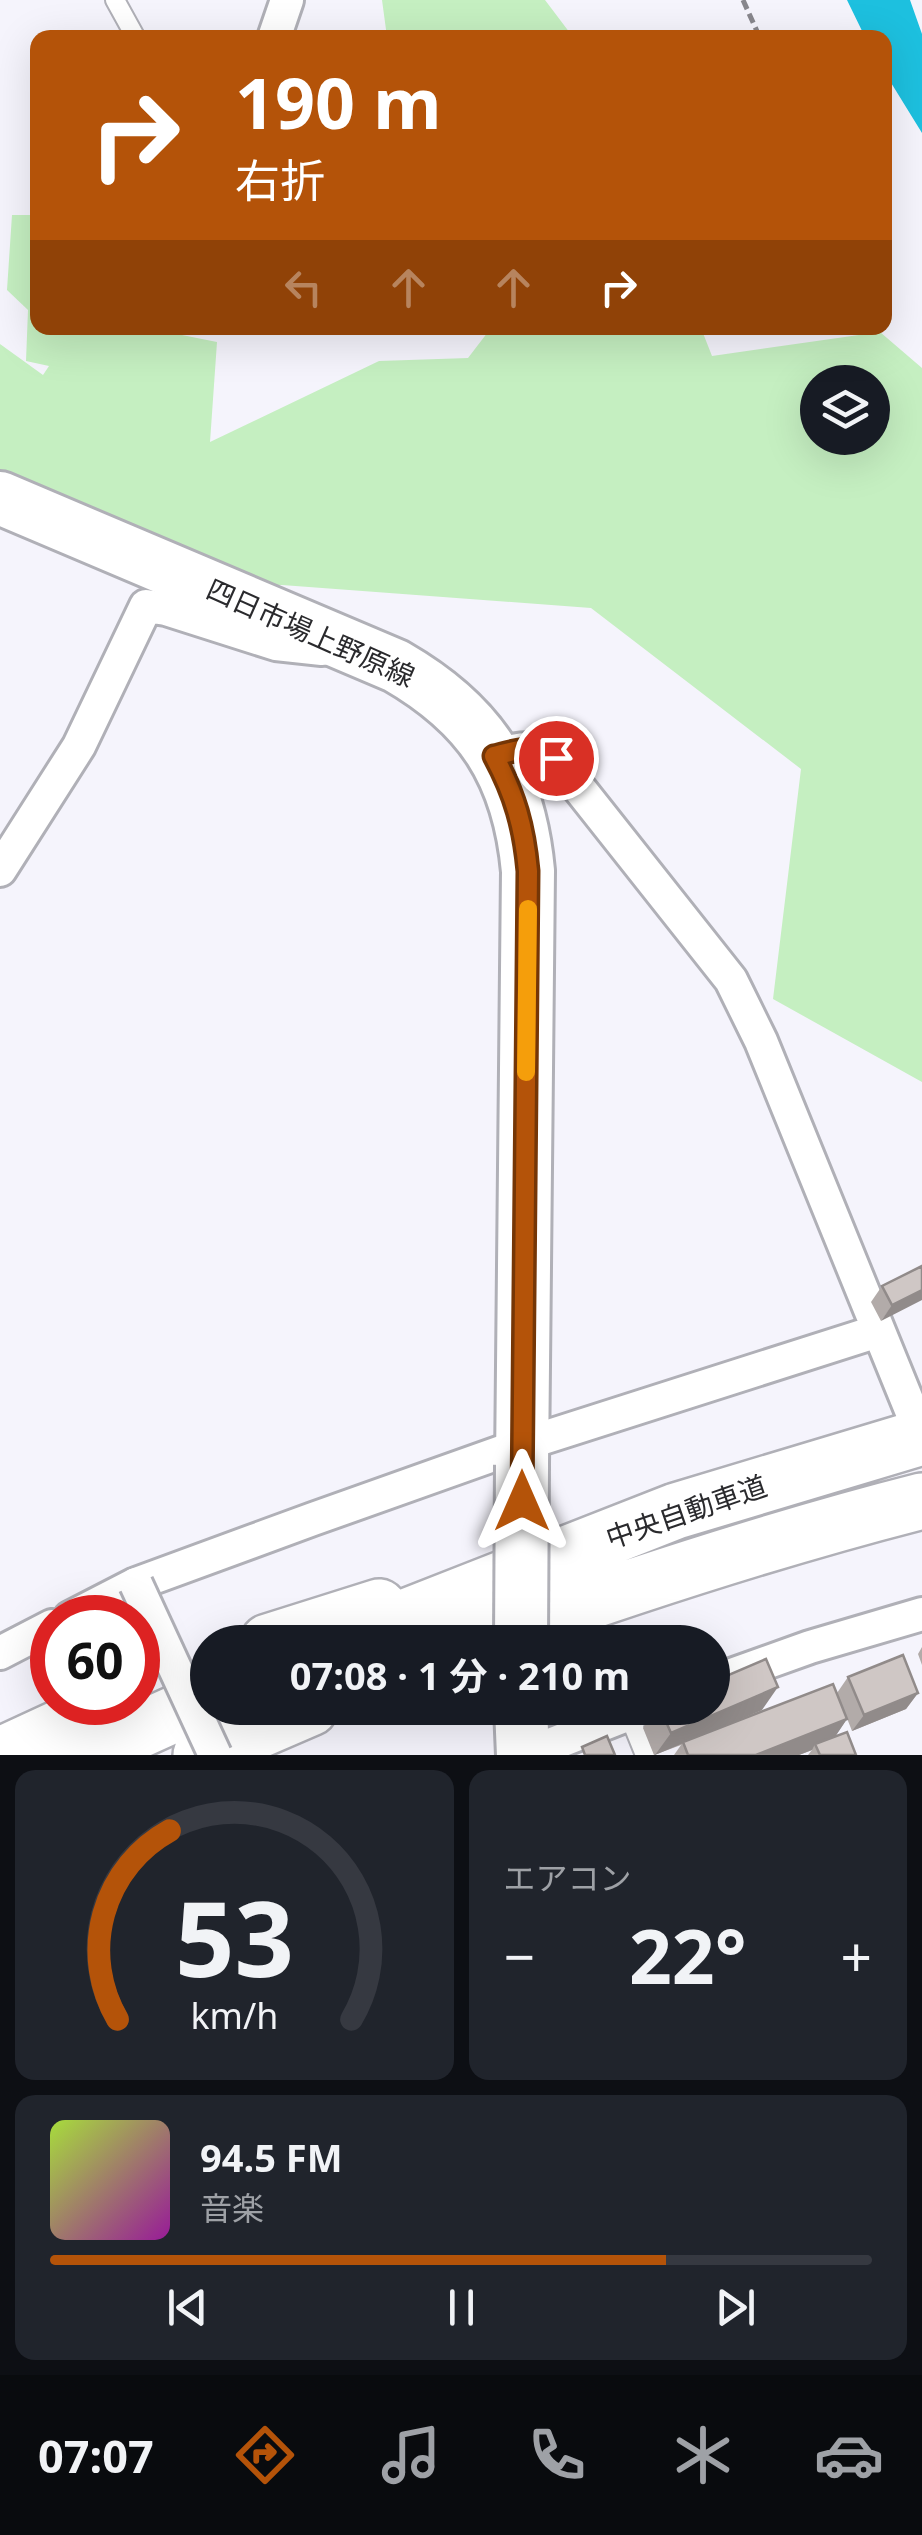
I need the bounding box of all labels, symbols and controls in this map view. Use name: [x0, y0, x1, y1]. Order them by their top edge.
text: 190 m: [235, 54, 442, 150]
icon: right: [70, 70, 200, 200]
text: 右折: [235, 149, 325, 210]
icon: left: [276, 260, 331, 315]
icon: ahead: [381, 260, 436, 315]
icon: ahead: [486, 260, 541, 315]
icon: right: [591, 260, 646, 315]
map controls: [800, 365, 890, 455]
button: layers: [800, 365, 890, 455]
street label: 四日市場上野原線: [201, 569, 421, 695]
pin: [514, 716, 599, 801]
icon: arrive: [529, 731, 584, 786]
position arrow: [470, 1449, 574, 1553]
street label: 中央自動車道: [600, 1466, 772, 1556]
speed limit sign: 60: [30, 1595, 160, 1725]
text: 07:08 · 1 分 · 210 m: [290, 1649, 630, 1701]
text: エアコン: [504, 1856, 632, 1899]
text: 53: [175, 1866, 294, 2007]
text: 22°: [629, 1904, 747, 2006]
text: −: [504, 1918, 535, 1993]
text: +: [841, 1918, 872, 1993]
text: km/h: [190, 1991, 278, 2039]
text: 94.5 FM: [200, 2131, 342, 2183]
text: 音楽: [200, 2186, 264, 2229]
icon: previous: [160, 2280, 215, 2335]
icon: pause: [434, 2280, 489, 2335]
icon: next: [708, 2280, 763, 2335]
icon: directions: [230, 2420, 300, 2490]
icon: music: [376, 2420, 446, 2490]
icon: phone: [522, 2420, 592, 2490]
icon: climate: [668, 2420, 738, 2490]
icon: car: [814, 2420, 884, 2490]
text: 07:07: [38, 2425, 154, 2486]

